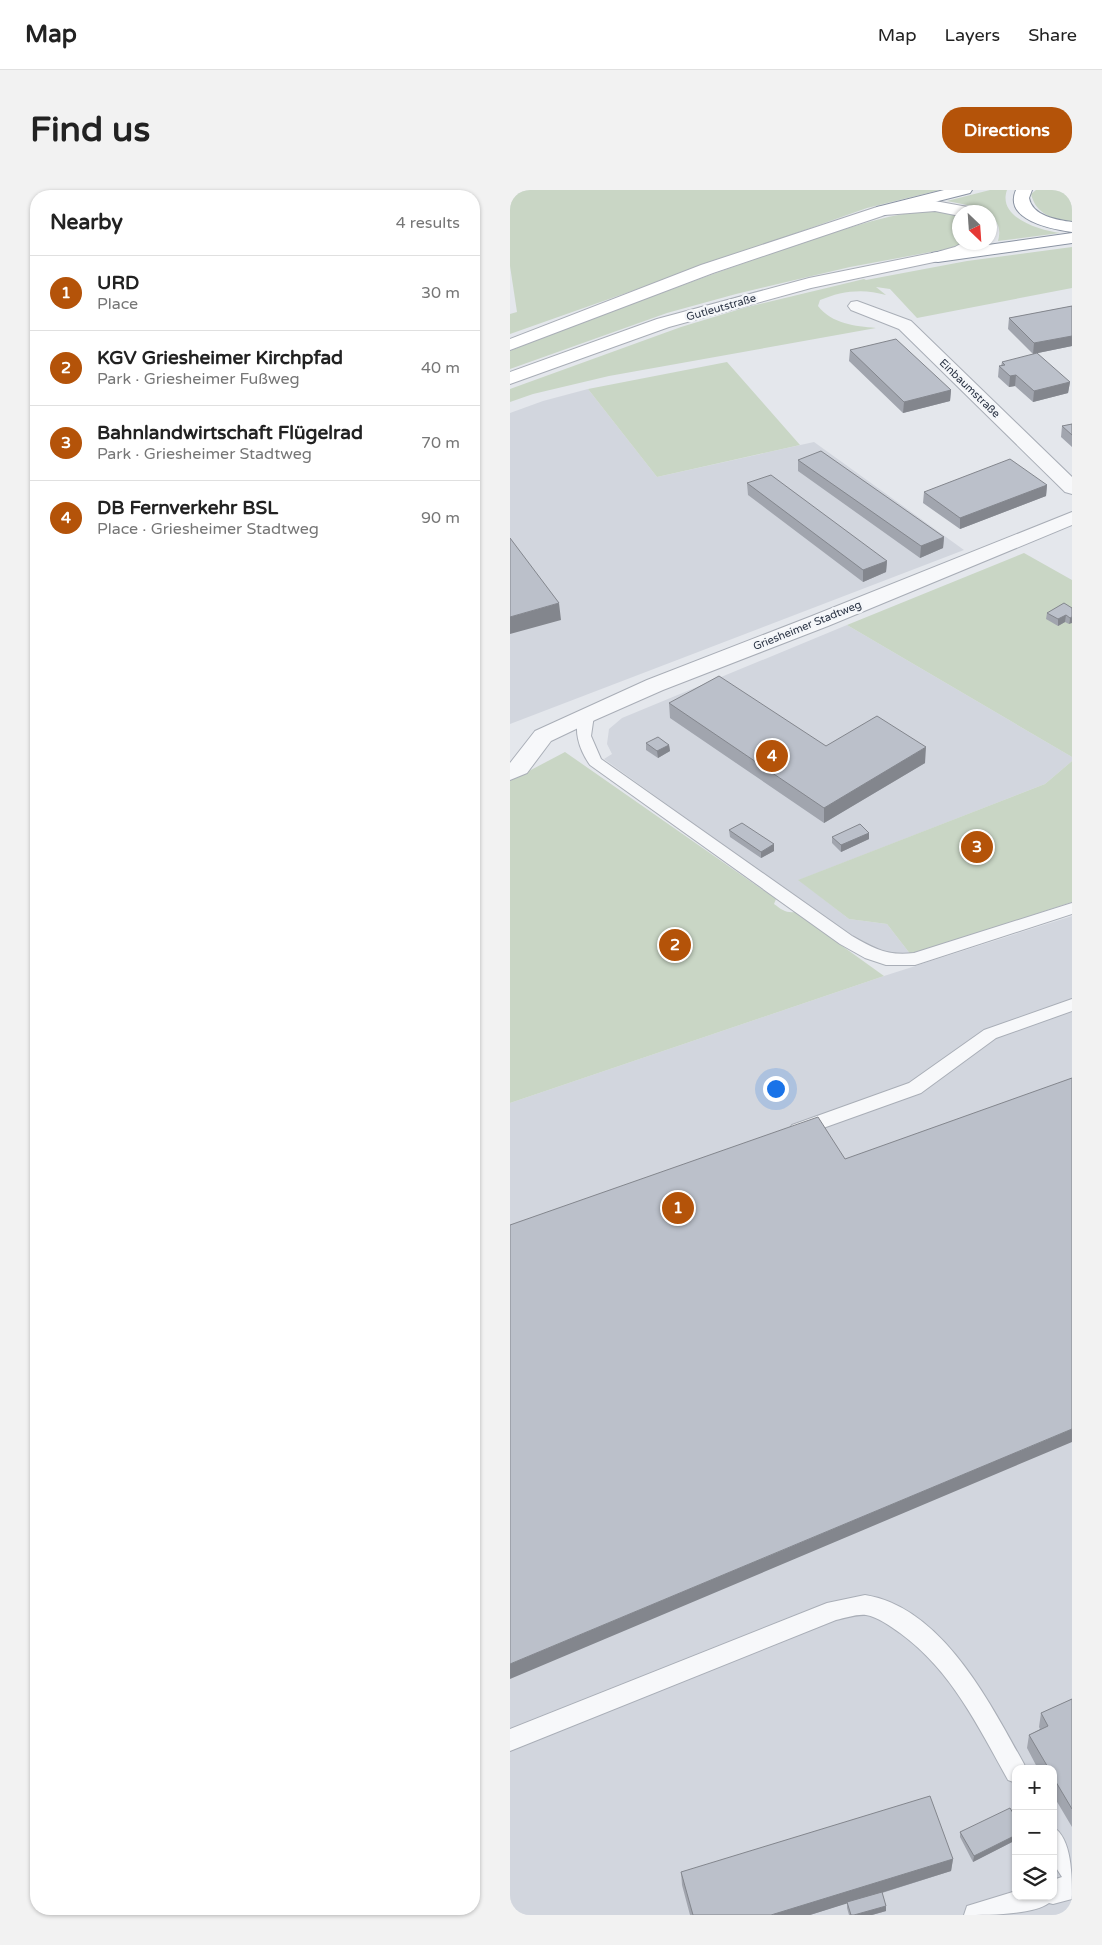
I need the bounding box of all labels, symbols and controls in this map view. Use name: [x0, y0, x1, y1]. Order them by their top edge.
text: Map: [25, 20, 77, 49]
text: Map: [878, 24, 917, 46]
text: Layers: [945, 24, 1000, 46]
text: Share: [1028, 24, 1077, 46]
button: Directions: [942, 107, 1072, 153]
text: Find us: [30, 109, 150, 151]
north arrow: [952, 205, 997, 250]
text: Nearby: [50, 210, 123, 235]
text: 4 results: [396, 213, 460, 233]
text: URD: [97, 272, 139, 294]
text: 1: [61, 283, 71, 303]
text: 30 m: [421, 283, 460, 303]
street label: Gutleutstraße: [685, 291, 757, 324]
text: Place: [97, 294, 138, 314]
text: KGV Griesheimer Kirchpfad: [97, 347, 343, 369]
street label: Einbaumstraße: [937, 356, 1003, 421]
text: 2: [61, 358, 71, 378]
text: 40 m: [421, 358, 460, 378]
text: Park · Griesheimer Fußweg: [97, 369, 300, 389]
text: Bahnlandwirtschaft Flügelrad: [97, 422, 363, 444]
text: 3: [61, 433, 71, 453]
text: 70 m: [421, 433, 460, 453]
text: Park · Griesheimer Stadtweg: [97, 444, 312, 464]
text: DB Fernverkehr BSL: [97, 497, 278, 519]
text: 4: [61, 508, 71, 528]
text: 90 m: [421, 508, 460, 528]
text: Place · Griesheimer Stadtweg: [97, 519, 319, 539]
street label: Griesheimer Stadtweg: [751, 598, 863, 653]
pin: 4: [756, 737, 788, 775]
pin: 3: [961, 828, 993, 866]
pin: 2: [659, 926, 691, 964]
your location: [763, 1076, 789, 1102]
pin: 1: [662, 1189, 694, 1227]
map controls: [1012, 1765, 1057, 1900]
button: +: [1012, 1765, 1057, 1810]
button: −: [1012, 1810, 1057, 1855]
button: layers: [1012, 1855, 1057, 1900]

